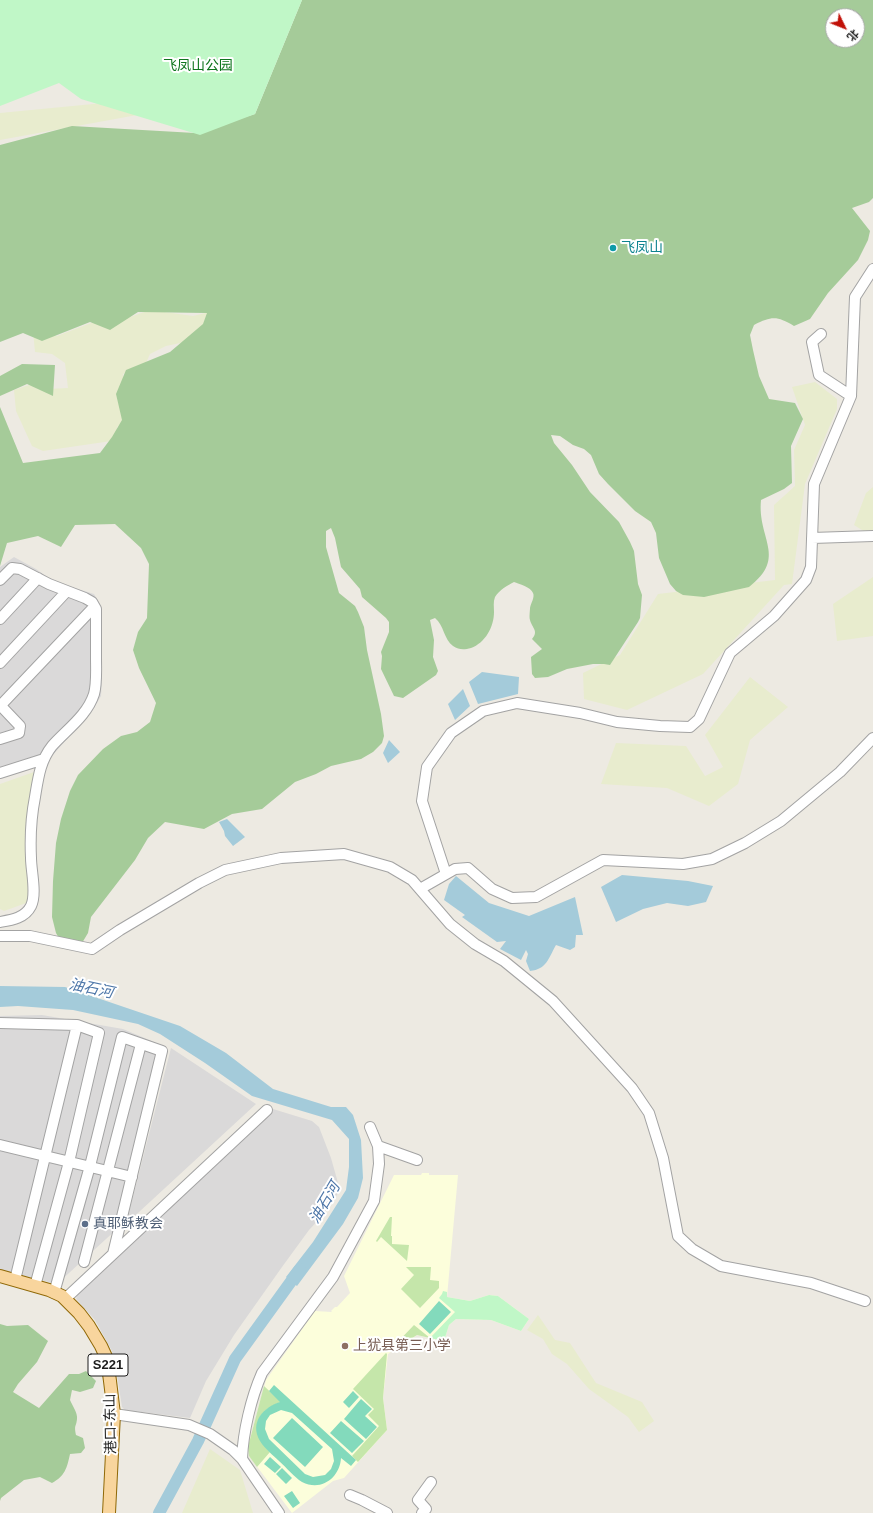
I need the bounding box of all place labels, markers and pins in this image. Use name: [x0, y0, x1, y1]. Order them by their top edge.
place label: 飞凤山: [621, 240, 663, 256]
marker: 飞凤山: [608, 243, 618, 253]
place label: 真耶稣教会: [93, 1216, 163, 1232]
marker: 真耶稣教会: [80, 1219, 90, 1229]
place label: 上犹县第三小学: [353, 1338, 451, 1354]
marker: 上犹县第三小学: [340, 1341, 350, 1351]

